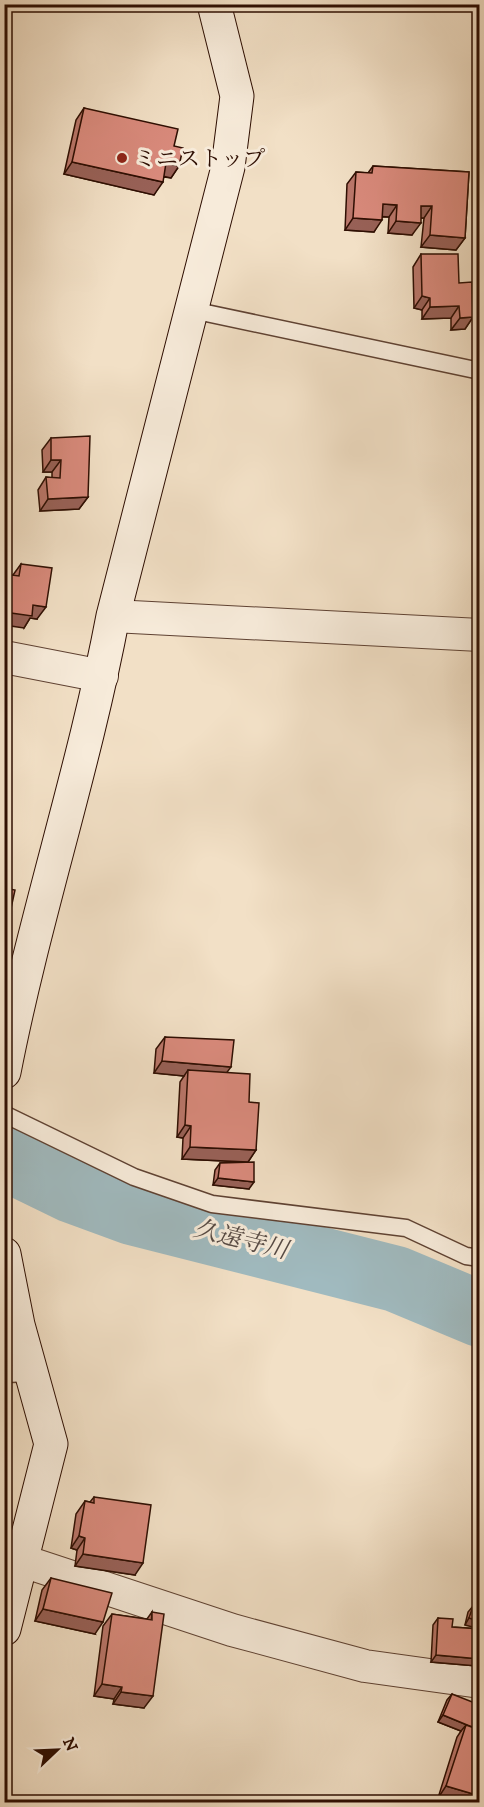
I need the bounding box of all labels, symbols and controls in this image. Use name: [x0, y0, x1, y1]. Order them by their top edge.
place label: ミニストップ: [134, 146, 265, 173]
marker: ミニストップ: [115, 151, 129, 165]
water label: 久遠寺川: [191, 1214, 294, 1267]
north arrow: [27, 1720, 87, 1780]
text: N: [58, 1735, 82, 1754]

